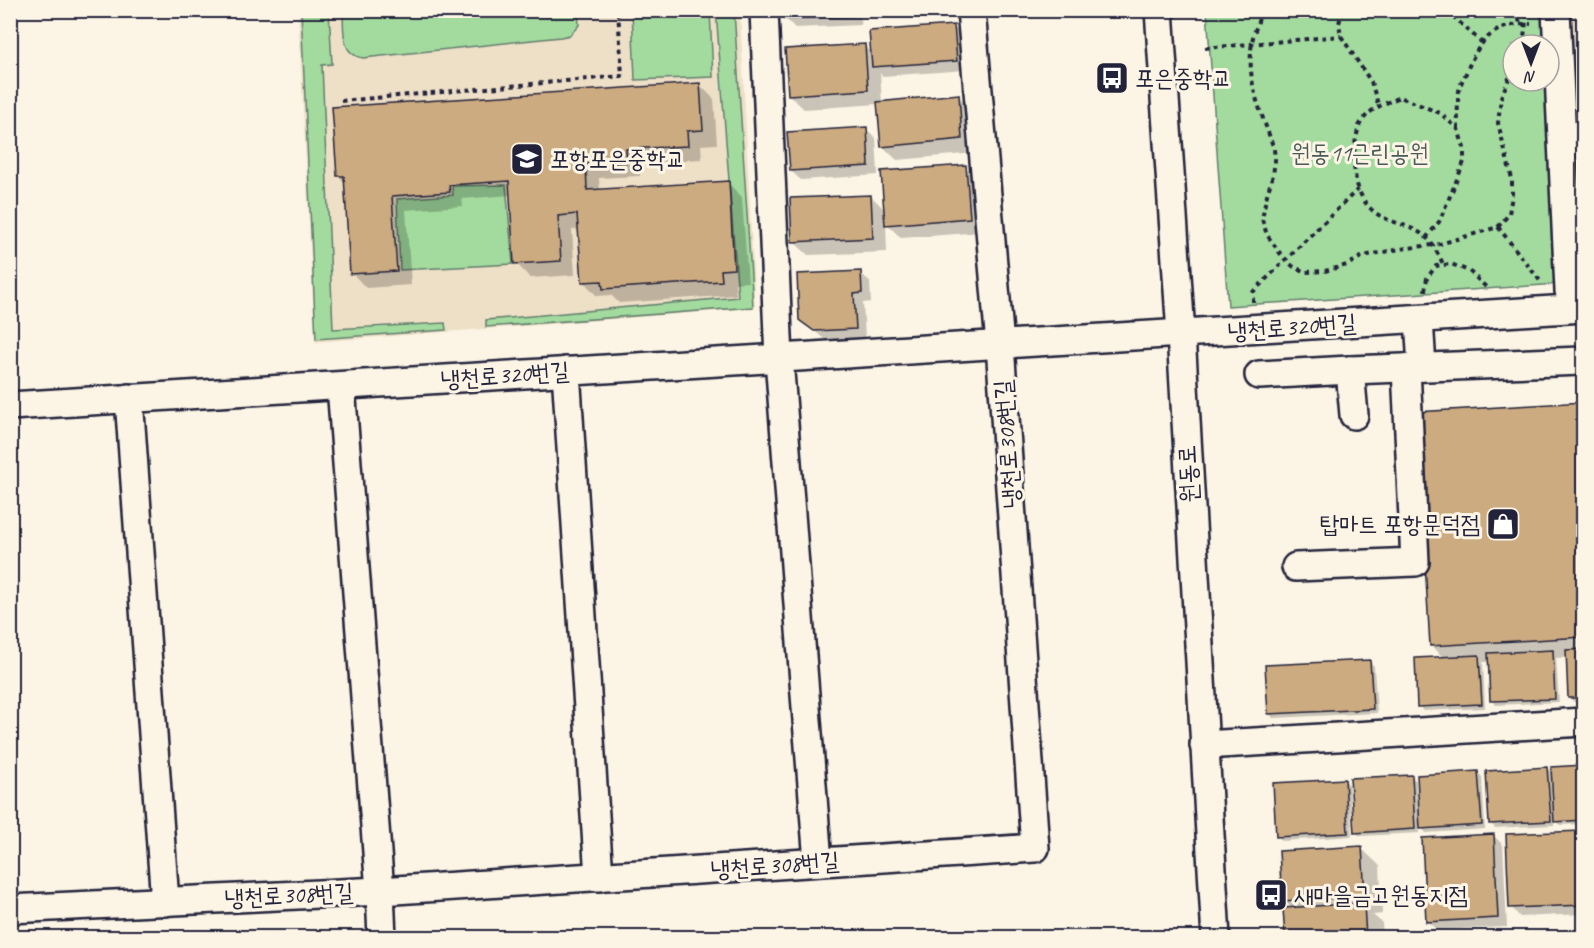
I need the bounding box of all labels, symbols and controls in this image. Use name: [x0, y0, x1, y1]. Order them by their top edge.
north arrow: [1501, 33, 1561, 93]
bus stop icon: 포은중학교: [1094, 60, 1130, 96]
place label: 포은중학교: [1135, 63, 1232, 93]
text: N: [1523, 67, 1536, 87]
park label: 원동11근린공원: [1291, 138, 1429, 168]
school or university icon: 포항포은중학교: [509, 141, 545, 177]
place label: 포항포은중학교: [550, 144, 685, 174]
street label: 냉천로320번길: [1227, 308, 1357, 346]
street label: 냉천로320번길: [440, 356, 570, 394]
street label: 냉천로308번길: [988, 379, 1026, 509]
street label: 원동로: [1172, 444, 1204, 504]
shop icon: 탑마트 포항문덕점: [1485, 506, 1521, 542]
place label: 탑마트 포항문덕점: [1320, 509, 1480, 539]
street label: 냉천로308번길: [710, 846, 840, 884]
street label: 냉천로308번길: [224, 877, 354, 913]
bus stop icon: 새마을금고원동지점: [1253, 877, 1289, 913]
place label: 새마을금고원동지점: [1294, 880, 1468, 910]

